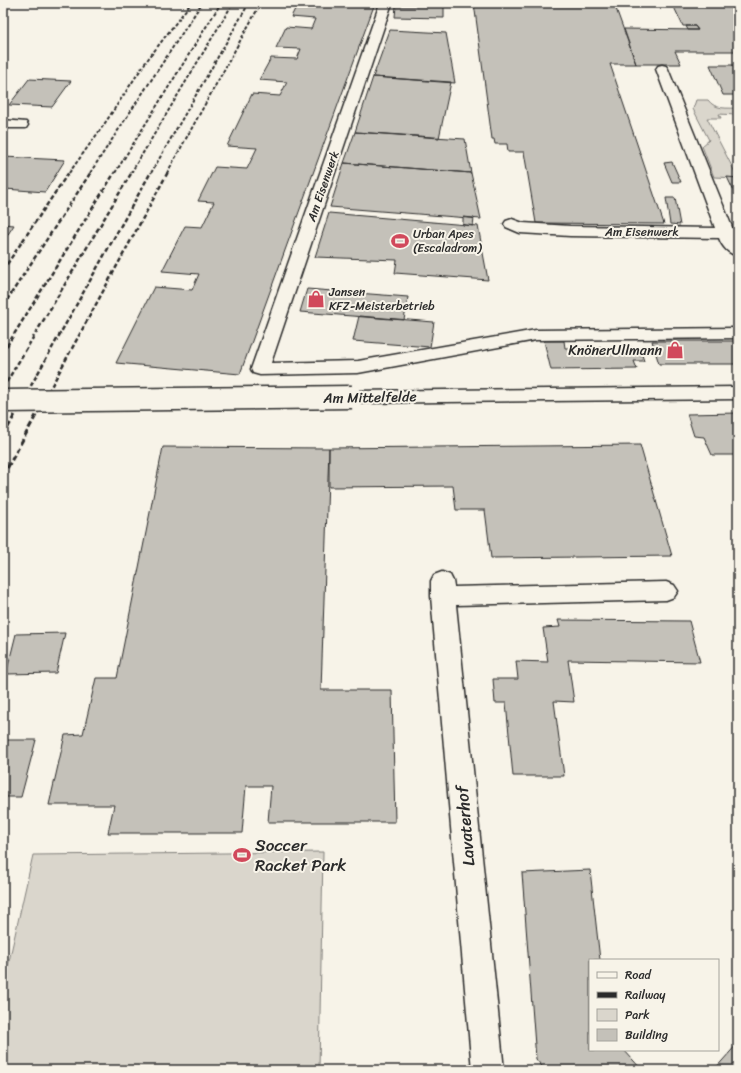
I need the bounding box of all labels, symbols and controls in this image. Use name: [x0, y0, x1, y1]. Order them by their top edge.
street label: Am Eisenwerk: [300, 148, 345, 225]
street label: Am Eisenwerk: [604, 221, 679, 243]
place label: Urban Apes (Escaladrom): [413, 223, 482, 259]
sports icon: Urban Apes (Escaladrom): [390, 231, 410, 251]
place label: Jansen KFZ-Meisterbetrieb: [328, 281, 435, 317]
shop icon: Jansen KFZ-Meisterbetrieb: [306, 289, 326, 309]
place label: KnönerUllmann: [568, 338, 662, 363]
shop icon: KnönerUllmann: [665, 340, 685, 360]
street label: Am Mittelfelde: [322, 384, 417, 411]
street label: Lavaterhof: [446, 782, 483, 867]
place label: Soccer Racket Park: [255, 830, 346, 880]
sports icon: Soccer Racket Park: [232, 845, 252, 865]
legend: [589, 959, 719, 1051]
text: Road: [625, 964, 652, 986]
text: Railway: [625, 984, 666, 1006]
text: Park: [625, 1004, 650, 1026]
text: Building: [625, 1024, 668, 1046]

